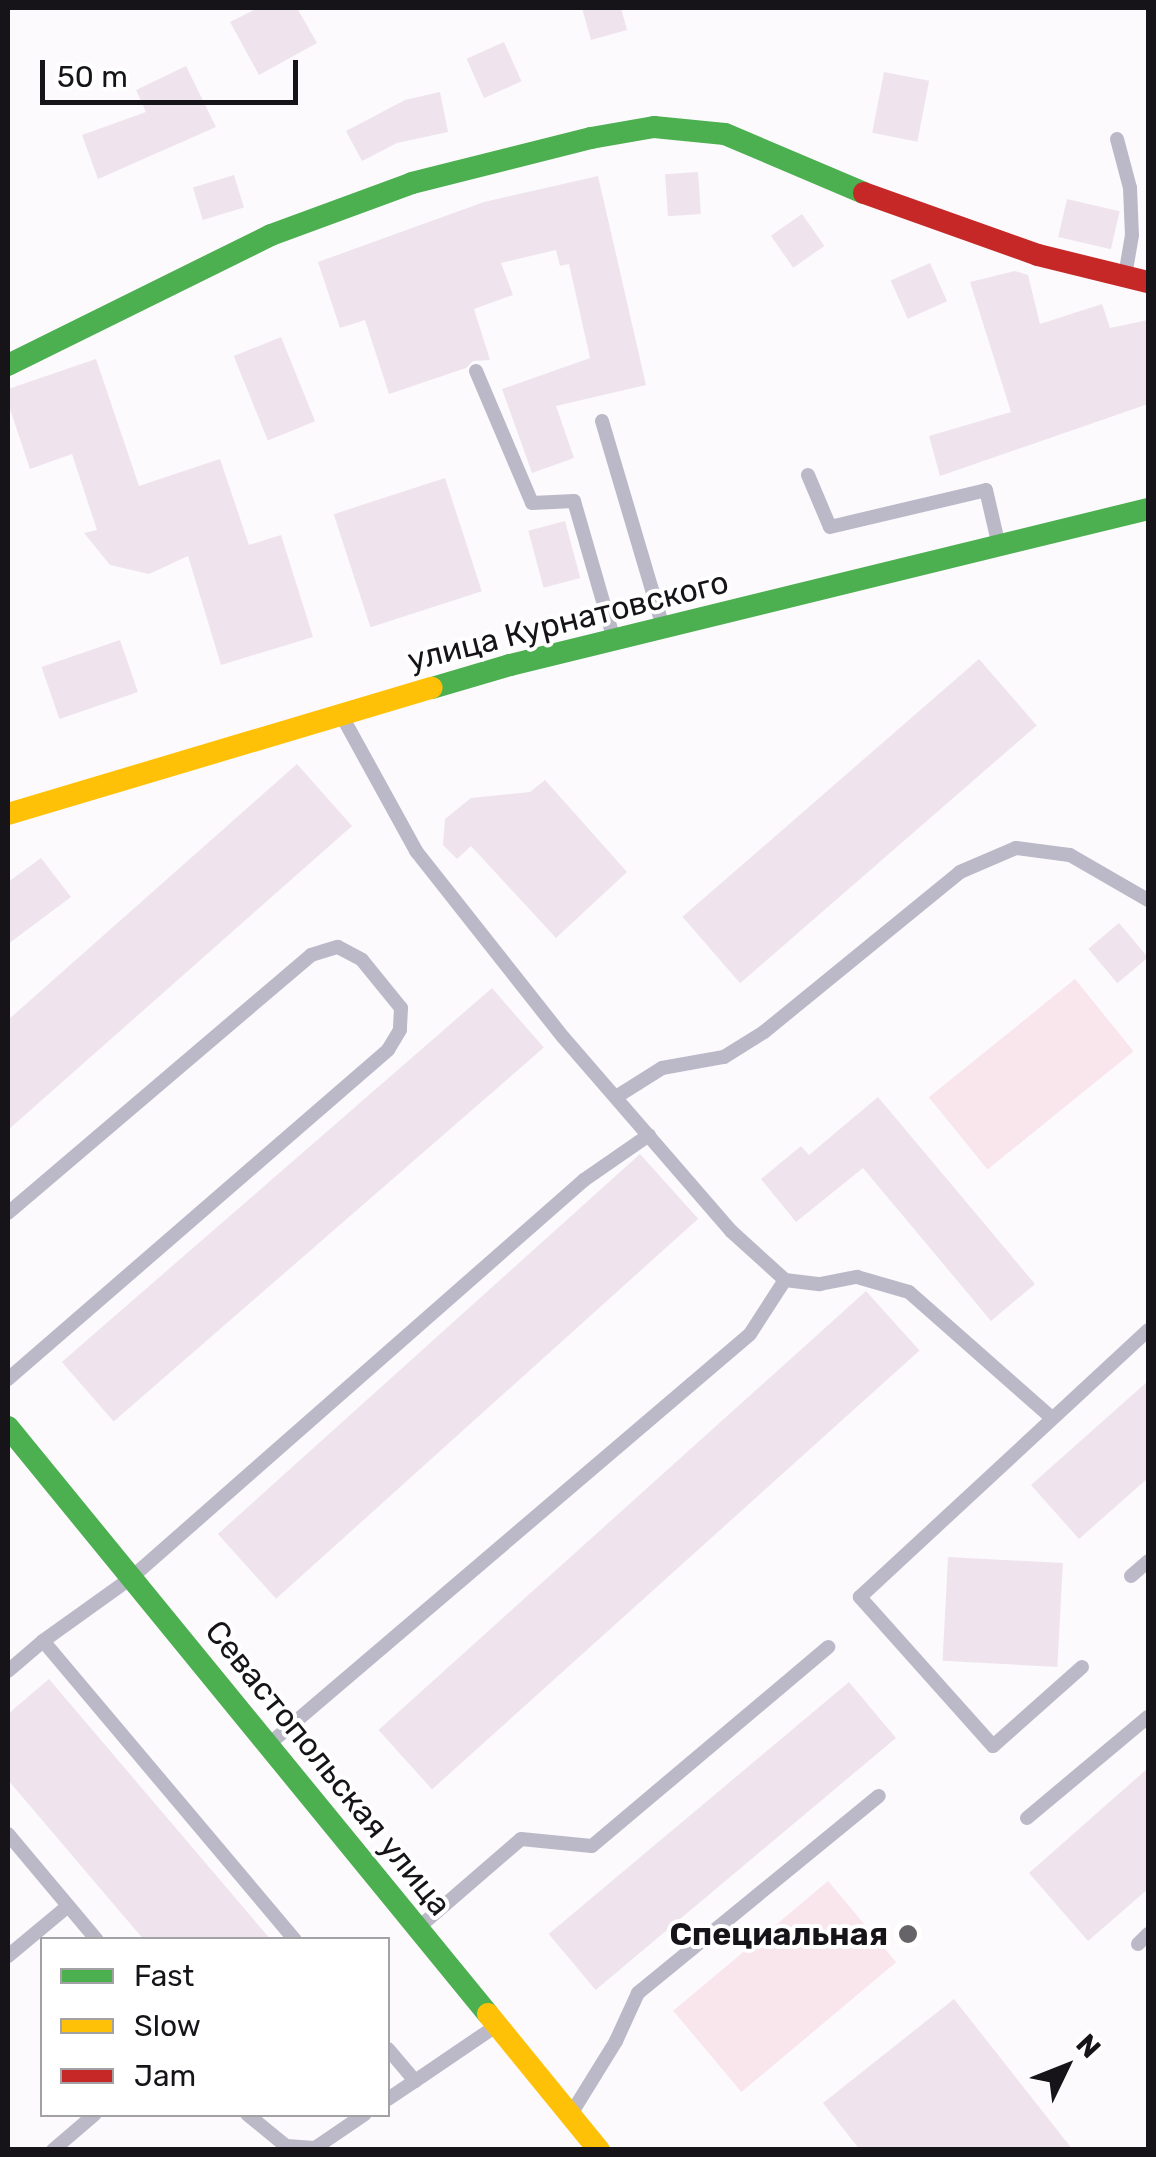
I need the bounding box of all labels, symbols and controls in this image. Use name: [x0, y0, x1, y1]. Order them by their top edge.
scale bar: [45, 40, 302, 102]
text: 50 m: [57, 59, 128, 95]
street label: улица Курнатовского: [404, 563, 732, 679]
street label: Севастопольская улица: [197, 1613, 459, 1923]
place label: Специальная: [670, 1915, 888, 1953]
marker: Специальная: [897, 1923, 919, 1945]
legend: [40, 1937, 390, 2117]
text: Fast: [134, 1958, 194, 1994]
text: Slow: [134, 2008, 201, 2044]
north arrow: [1016, 2017, 1116, 2117]
text: N: [1069, 2028, 1107, 2065]
text: Jam: [134, 2058, 196, 2094]

